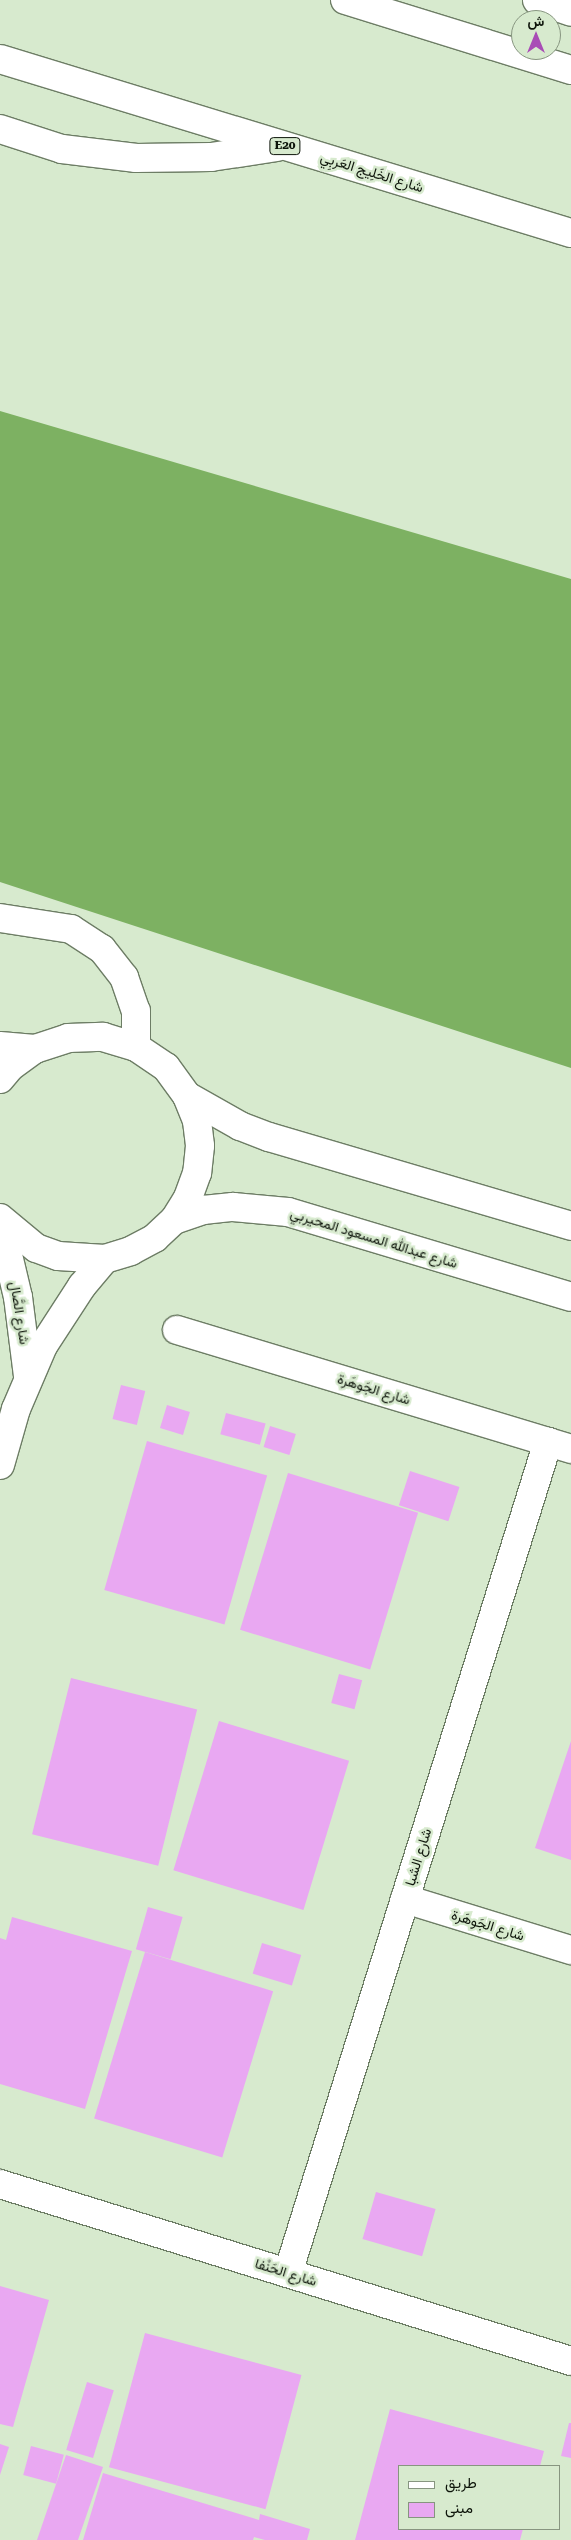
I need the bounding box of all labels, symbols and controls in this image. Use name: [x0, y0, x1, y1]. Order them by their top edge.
north arrow: [511, 10, 561, 60]
text: ش: [528, 13, 544, 29]
road number: E20: [269, 136, 301, 156]
street label: شارع الخَلِيج العَربِي: [318, 148, 426, 196]
street label: شارع عبدالله المسعود المحيربي: [288, 1205, 460, 1271]
street label: شارع الصَّال: [7, 1280, 33, 1346]
street label: شارع الجَوهَرة: [336, 1370, 412, 1408]
street label: شارع الشبا: [401, 1826, 435, 1888]
street label: شارع الجَوهَرة: [450, 1906, 526, 1944]
street label: شارع الحَنْفا: [253, 2255, 319, 2289]
legend: [398, 2465, 561, 2530]
text: طريق: [445, 2474, 477, 2492]
text: مبنى: [445, 2499, 473, 2517]

